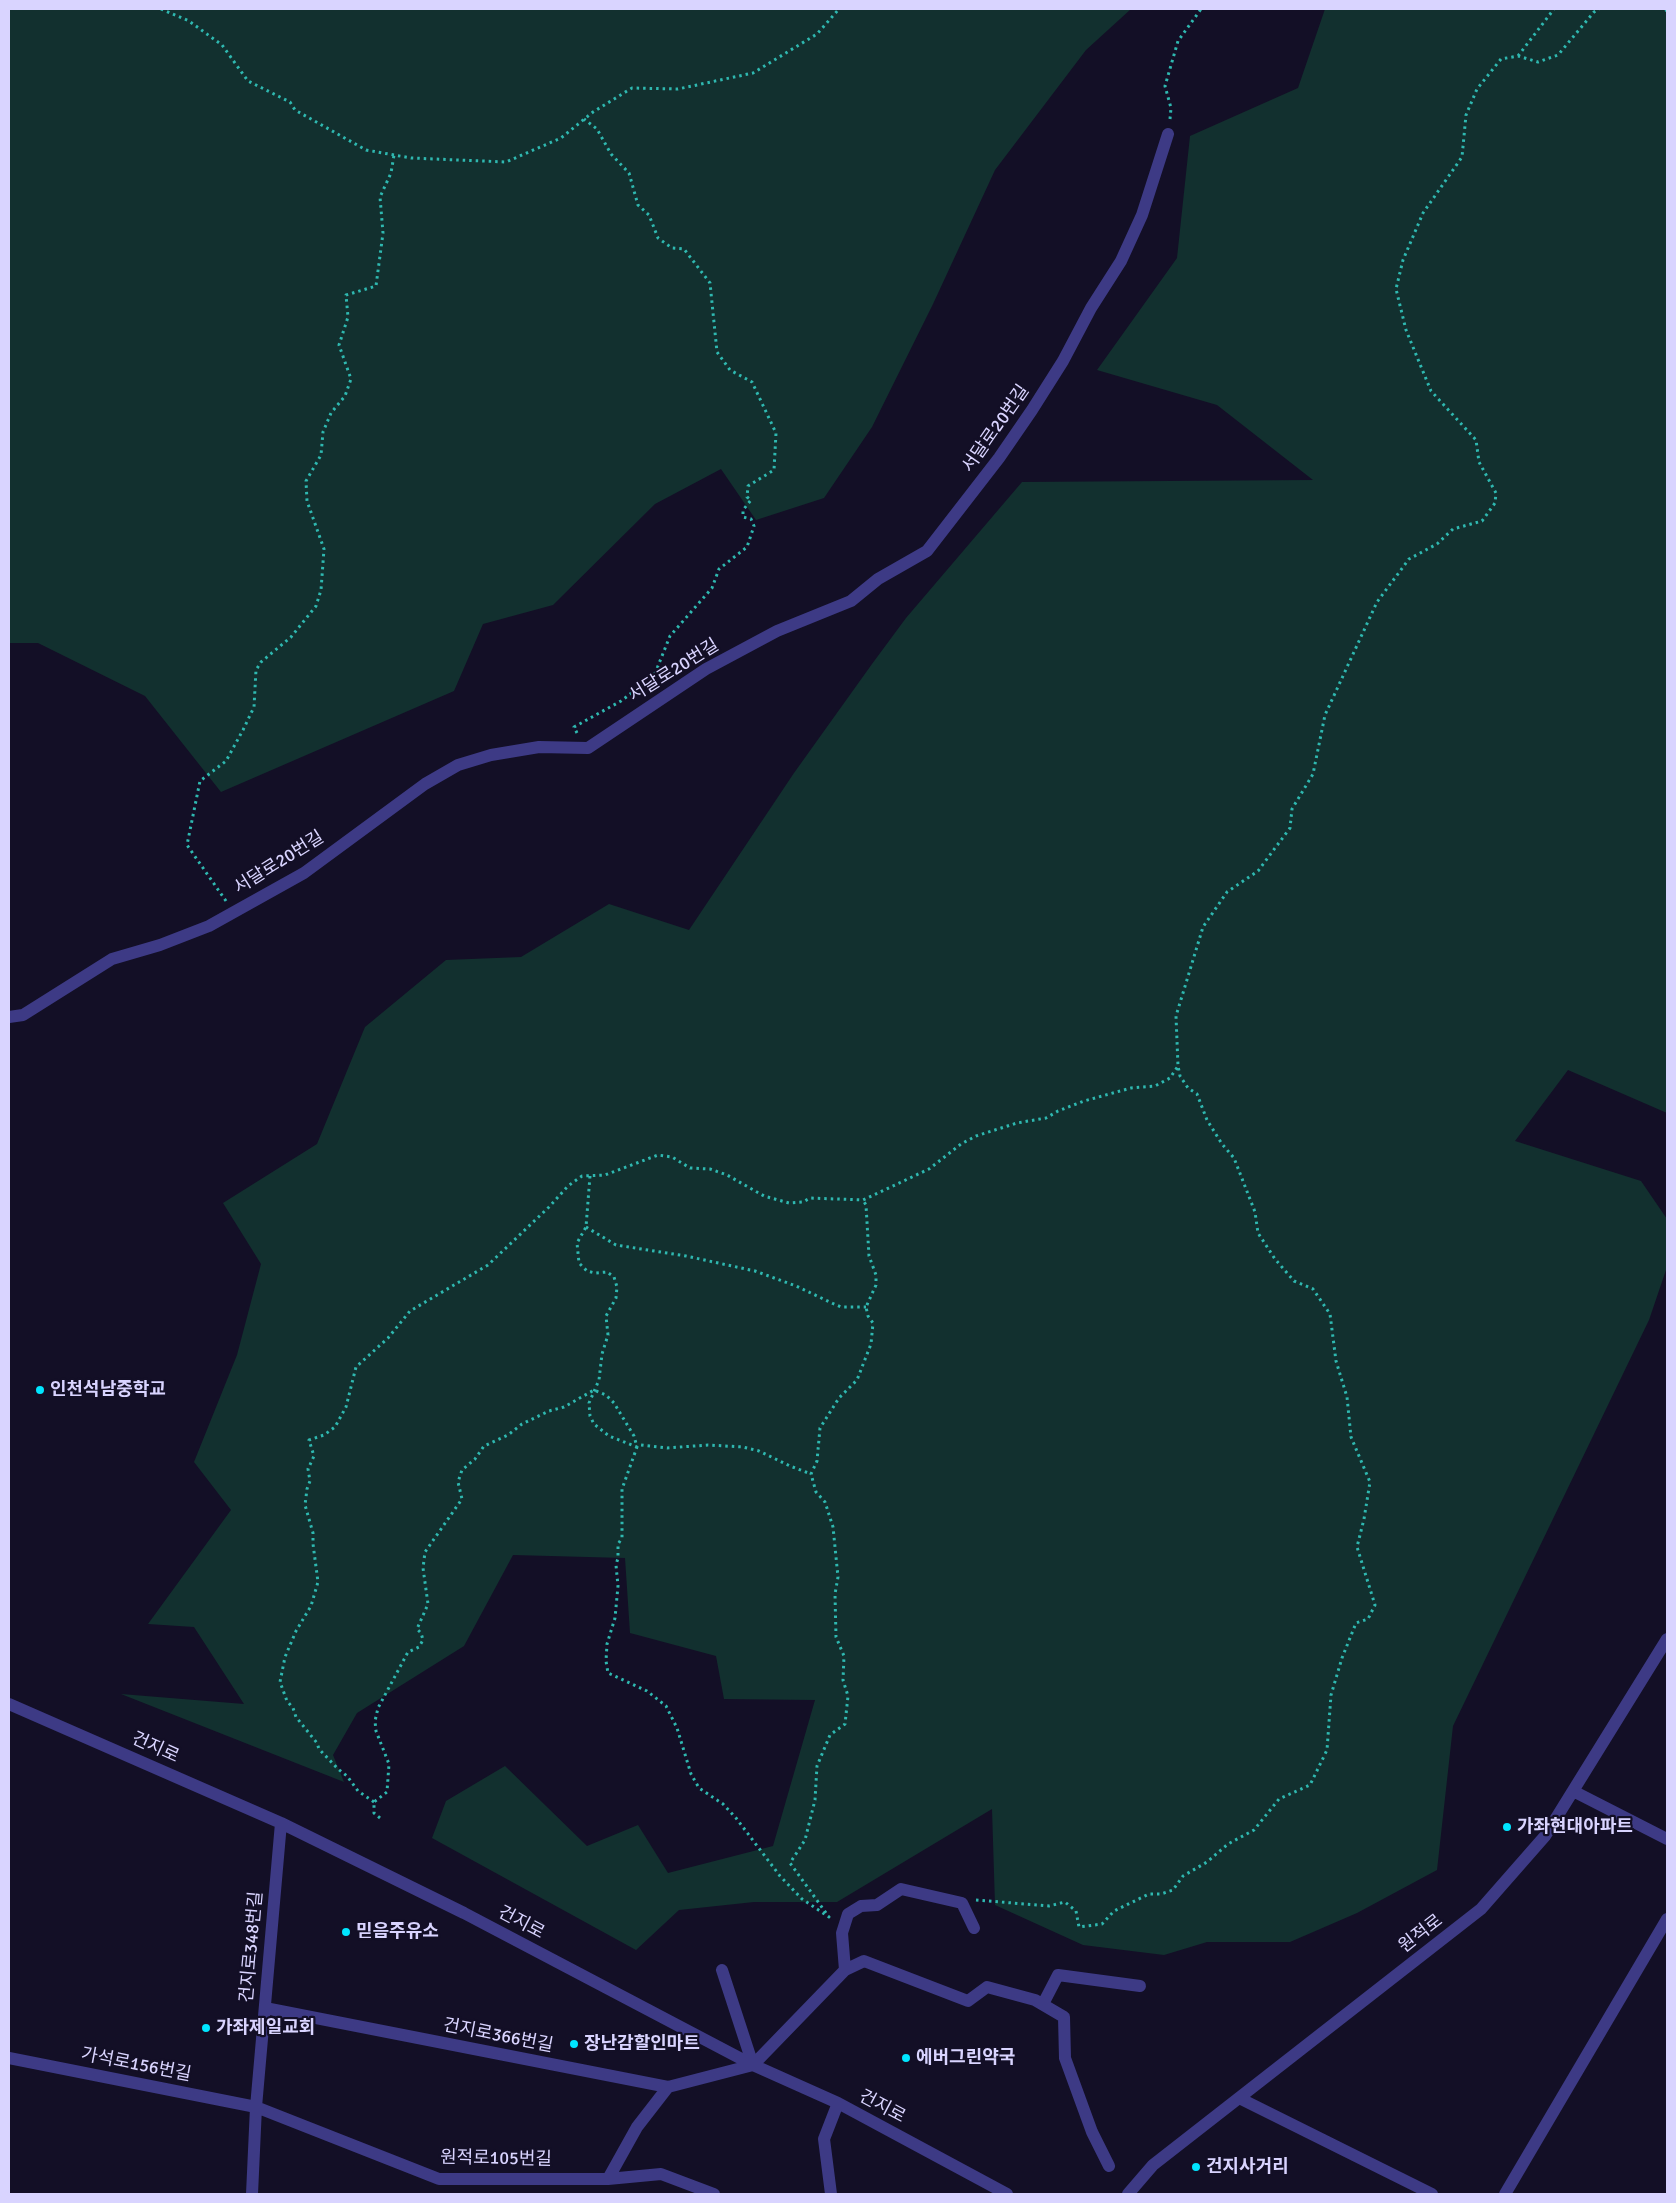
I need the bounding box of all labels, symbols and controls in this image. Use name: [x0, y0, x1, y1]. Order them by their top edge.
street label: 서달로20번길: [958, 381, 1034, 477]
street label: 서달로20번길: [625, 635, 723, 707]
street label: 서달로20번길: [230, 827, 328, 899]
place label: 인천석남중학교: [50, 1379, 166, 1401]
marker: 인천석남중학교: [34, 1384, 46, 1396]
street label: 건지로: [128, 1728, 182, 1768]
place label: 가좌현대아파트: [1517, 1816, 1633, 1838]
marker: 가좌현대아파트: [1501, 1821, 1513, 1833]
street label: 건지로348번길: [236, 1890, 268, 2004]
street label: 건지로: [494, 1902, 548, 1944]
street label: 원적로: [1395, 1910, 1447, 1958]
place label: 믿음주유소: [356, 1921, 439, 1943]
marker: 믿음주유소: [340, 1926, 352, 1938]
street label: 건지로366번길: [441, 2015, 555, 2057]
place label: 가좌제일교회: [216, 2017, 315, 2039]
marker: 가좌제일교회: [200, 2022, 212, 2034]
place label: 장난감할인마트: [584, 2033, 700, 2055]
marker: 장난감할인마트: [568, 2038, 580, 2050]
street label: 가석로156번길: [79, 2044, 193, 2086]
place label: 에버그린약국: [916, 2047, 1015, 2069]
marker: 에버그린약국: [900, 2052, 912, 2064]
street label: 건지로: [855, 2086, 909, 2128]
street label: 원적로105번길: [440, 2147, 552, 2171]
place label: 건지사거리: [1206, 2156, 1289, 2178]
marker: 건지사거리: [1190, 2161, 1202, 2173]

